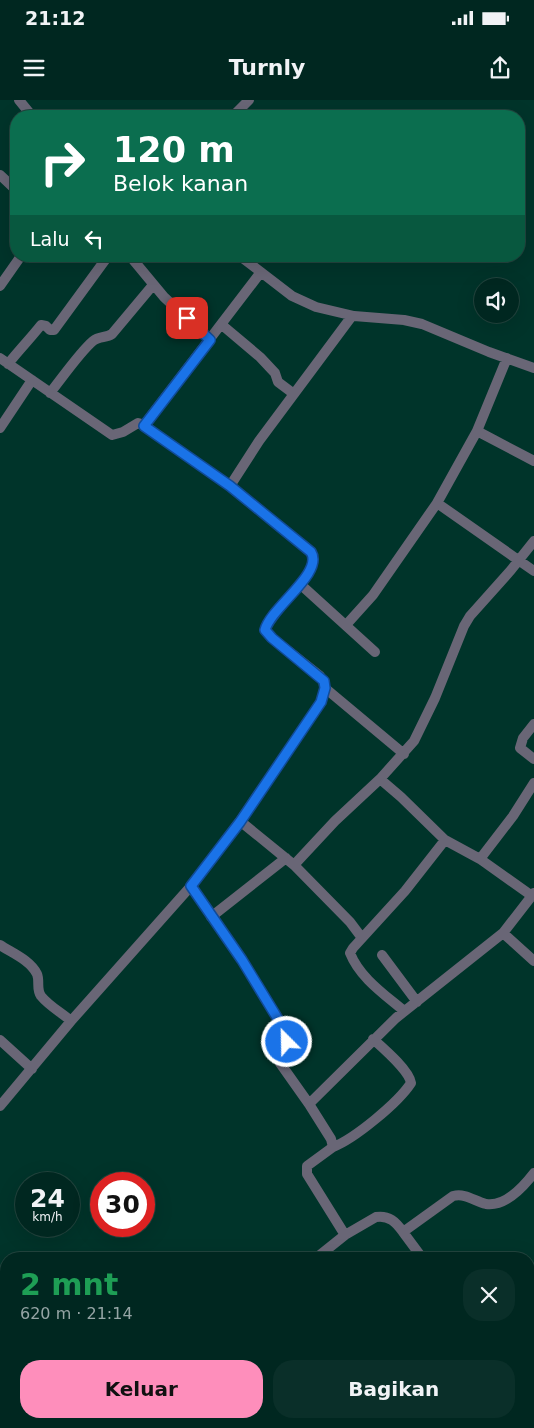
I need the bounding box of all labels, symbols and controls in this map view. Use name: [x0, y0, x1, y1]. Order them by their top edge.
text: 21:12: [25, 7, 85, 29]
icon: menu: [20, 54, 48, 82]
icon: share: [486, 54, 514, 82]
text: Turnly: [229, 55, 305, 80]
icon: right: [30, 130, 95, 195]
text: 120 m: [113, 130, 235, 170]
text: Belok kanan: [113, 171, 248, 196]
icon: left: [80, 225, 108, 253]
text: Lalu: [30, 228, 70, 250]
map controls: [474, 278, 519, 323]
button: sound: [474, 278, 519, 323]
pin: [166, 297, 208, 339]
icon: arrive: [173, 304, 201, 332]
position arrow: [260, 1015, 312, 1067]
speed limit sign: 30: [90, 1172, 155, 1237]
text: 24: [30, 1184, 65, 1213]
text: km/h: [32, 1210, 63, 1224]
text: 2 mnt: [20, 1267, 118, 1302]
button: close: [463, 1269, 515, 1321]
text: 620 m · 21:14: [20, 1304, 133, 1323]
button: Keluar: [20, 1360, 263, 1418]
button: Bagikan: [273, 1360, 515, 1418]

